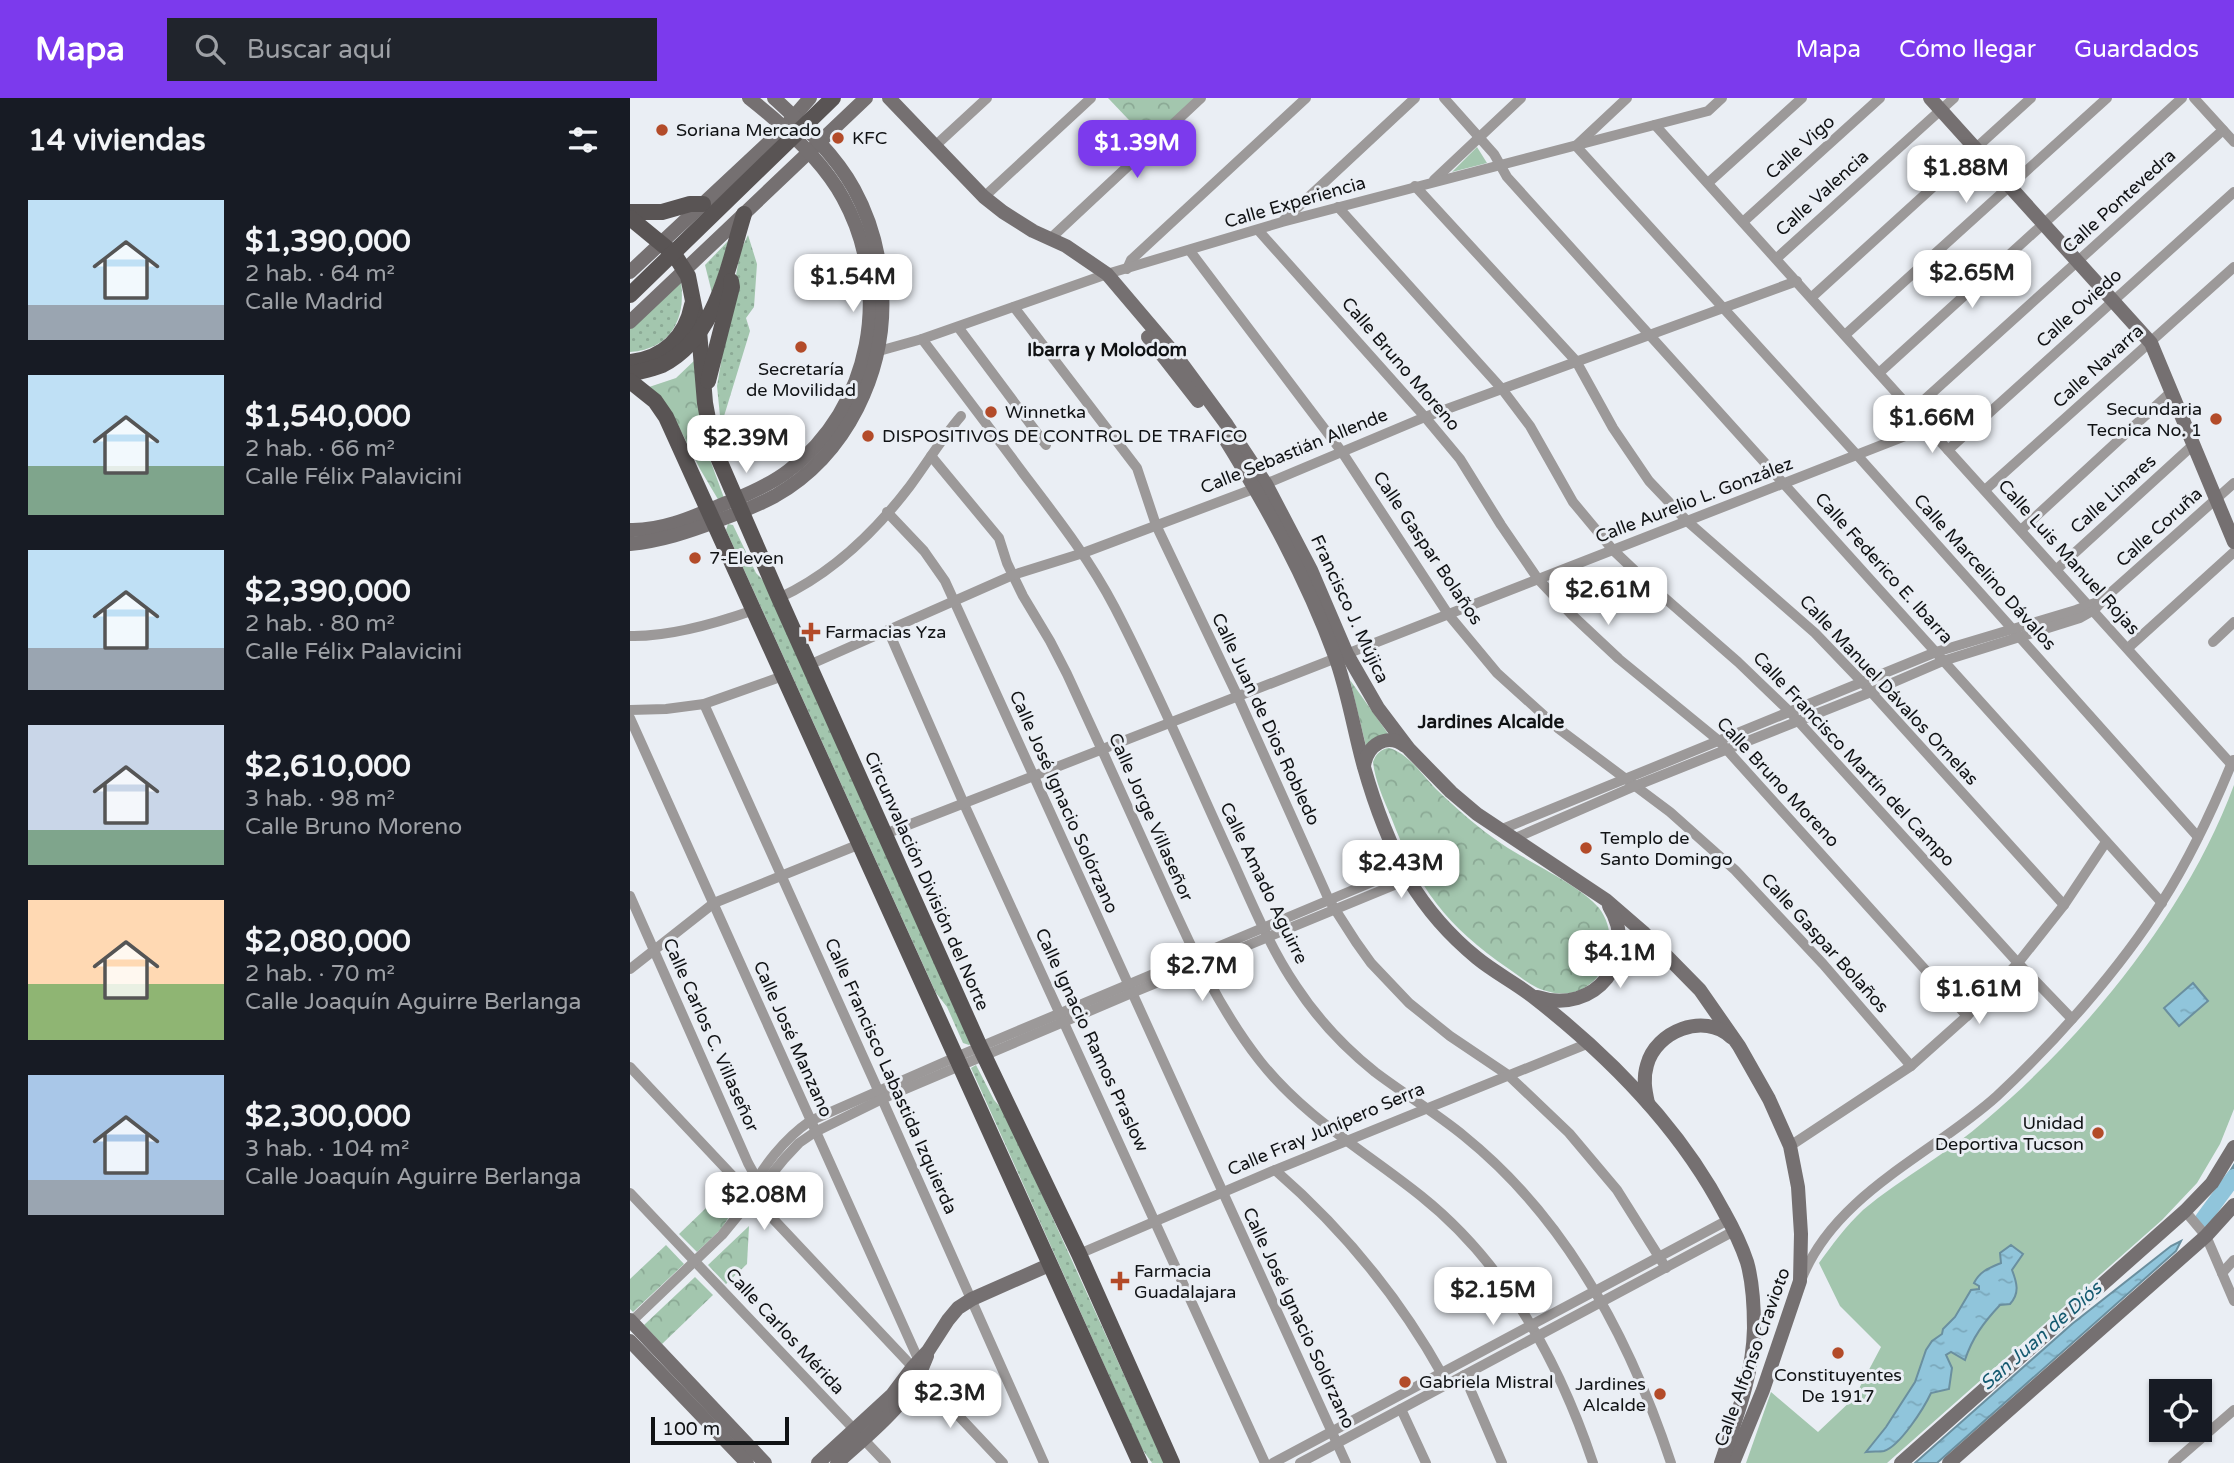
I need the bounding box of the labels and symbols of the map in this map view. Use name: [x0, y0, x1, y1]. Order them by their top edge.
street label: Calle Vigo: [1761, 110, 1839, 184]
place label: Soriana Mercado: [676, 119, 821, 141]
pin: $1.39M: [1080, 120, 1194, 180]
marker: Soriana Mercado: [654, 122, 670, 138]
place label: KFC: [852, 127, 887, 149]
marker: KFC: [830, 130, 846, 146]
street label: Calle Pontevedra: [2058, 144, 2180, 258]
street label: Calle Valencia: [1771, 145, 1873, 241]
pin: $1.88M: [1909, 146, 2023, 205]
street label: Calle Experiencia: [1222, 171, 1368, 233]
pin: $2.65M: [1915, 250, 2029, 310]
pin: $1.54M: [796, 254, 910, 314]
street label: Calle Oviedo: [2032, 264, 2126, 352]
street label: Calle Bruno Moreno: [1337, 293, 1465, 435]
street label: Calle Navarra: [2048, 320, 2148, 412]
marker: Secretaría de Movilidad: [793, 339, 809, 355]
district label: Ibarra y Molodom: [1027, 339, 1187, 362]
place label: Secretaría de Movilidad: [746, 358, 856, 401]
pin: $1.66M: [1875, 396, 1989, 455]
place label: Secundaria Tecnica No. 1: [2087, 398, 2202, 441]
place label: Winnetka: [1005, 401, 1086, 423]
street label: Calle Sebastián Allende: [1197, 403, 1391, 499]
marker: Winnetka: [983, 404, 999, 420]
marker: Secundaria Tecnica No. 1: [2208, 411, 2224, 427]
pin: $2.39M: [689, 416, 803, 475]
place label: DISPOSITIVOS DE CONTROL DE TRAFICO: [882, 425, 1247, 447]
marker: DISPOSITIVOS DE CONTROL DE TRAFICO: [860, 428, 876, 444]
street label: Calle Linares: [2066, 450, 2160, 538]
street label: Calle Aurelio L. González: [1592, 452, 1796, 548]
street label: Calle Gaspar Bolaños: [1368, 467, 1488, 629]
street label: Calle Luis Manuel Rojas: [1993, 475, 2145, 639]
street label: Calle Coruña: [2111, 483, 2207, 571]
street label: Calle Federico E. Ibarra: [1810, 488, 1958, 648]
street label: Calle Marcelino Dávalos: [1909, 489, 2061, 655]
street label: Francisco J. Mújica: [1306, 531, 1394, 687]
place label: 7-Eleven: [709, 547, 784, 569]
marker: 7-Eleven: [687, 550, 703, 566]
pin: $2.61M: [1551, 568, 1665, 627]
street label: Calle Manuel Dávalos Ornelas: [1795, 590, 1983, 790]
street label: Calle Juan de Dios Robledo: [1207, 609, 1325, 829]
place label: Farmacias Yza: [825, 621, 946, 643]
marker: Farmacias Yza: [803, 624, 819, 640]
street label: Calle Francisco Martín del Campo: [1748, 647, 1960, 871]
street label: Calle José Ignacio Solórzano: [1005, 687, 1123, 917]
district label: Jardines Alcalde: [1417, 711, 1565, 733]
street label: Calle Bruno Moreno: [1712, 712, 1844, 852]
street label: Calle Jorge Villaseñor: [1104, 729, 1198, 905]
street label: Circunvalación División del Norte: [860, 748, 994, 1014]
street label: Calle Amado Aguirre: [1215, 799, 1313, 967]
place label: Templo de Santo Domingo: [1600, 827, 1733, 870]
pin: $2.43M: [1344, 840, 1458, 900]
marker: Templo de Santo Domingo: [1578, 840, 1594, 856]
street label: Calle Gaspar Bolaños: [1756, 869, 1894, 1017]
street label: Calle Ignacio Ramos Praslow: [1030, 925, 1154, 1155]
pin: $4.1M: [1571, 930, 1669, 990]
street label: Calle Carlos C. Villaseñor: [658, 935, 764, 1136]
street label: Calle Francisco Labastida Izquierda: [820, 935, 962, 1217]
pin: $2.7M: [1153, 944, 1251, 1003]
street label: Calle José Manzano: [749, 957, 837, 1121]
pin: $1.61M: [1922, 967, 2036, 1026]
street label: Calle Fray Junípero Serra: [1224, 1077, 1428, 1181]
place label: Unidad Deportiva Tucson: [1935, 1112, 2084, 1155]
marker: Unidad Deportiva Tucson: [2090, 1125, 2106, 1141]
pin: $2.08M: [707, 1172, 821, 1232]
street label: Calle José Ignacio Solórzano: [1238, 1204, 1360, 1432]
place label: Farmacia Guadalajara: [1134, 1260, 1236, 1303]
street label: Calle Carlos Mérida: [721, 1263, 849, 1399]
street label: Calle Alfonso Cravioto: [1709, 1265, 1795, 1449]
pin: $2.15M: [1436, 1268, 1550, 1327]
marker: Farmacia Guadalajara: [1112, 1273, 1128, 1289]
water label: San Juan de Diós: [1976, 1276, 2108, 1395]
marker: Constituyentes De 1917: [1830, 1345, 1846, 1361]
place label: Constituyentes De 1917: [1774, 1364, 1902, 1407]
pin: $2.3M: [901, 1370, 999, 1430]
place label: Gabriela Mistral: [1419, 1371, 1554, 1393]
place label: Jardines Alcalde: [1575, 1373, 1646, 1416]
marker: Gabriela Mistral: [1397, 1374, 1413, 1390]
marker: Jardines Alcalde: [1652, 1386, 1668, 1402]
scale bar: [651, 1414, 789, 1446]

